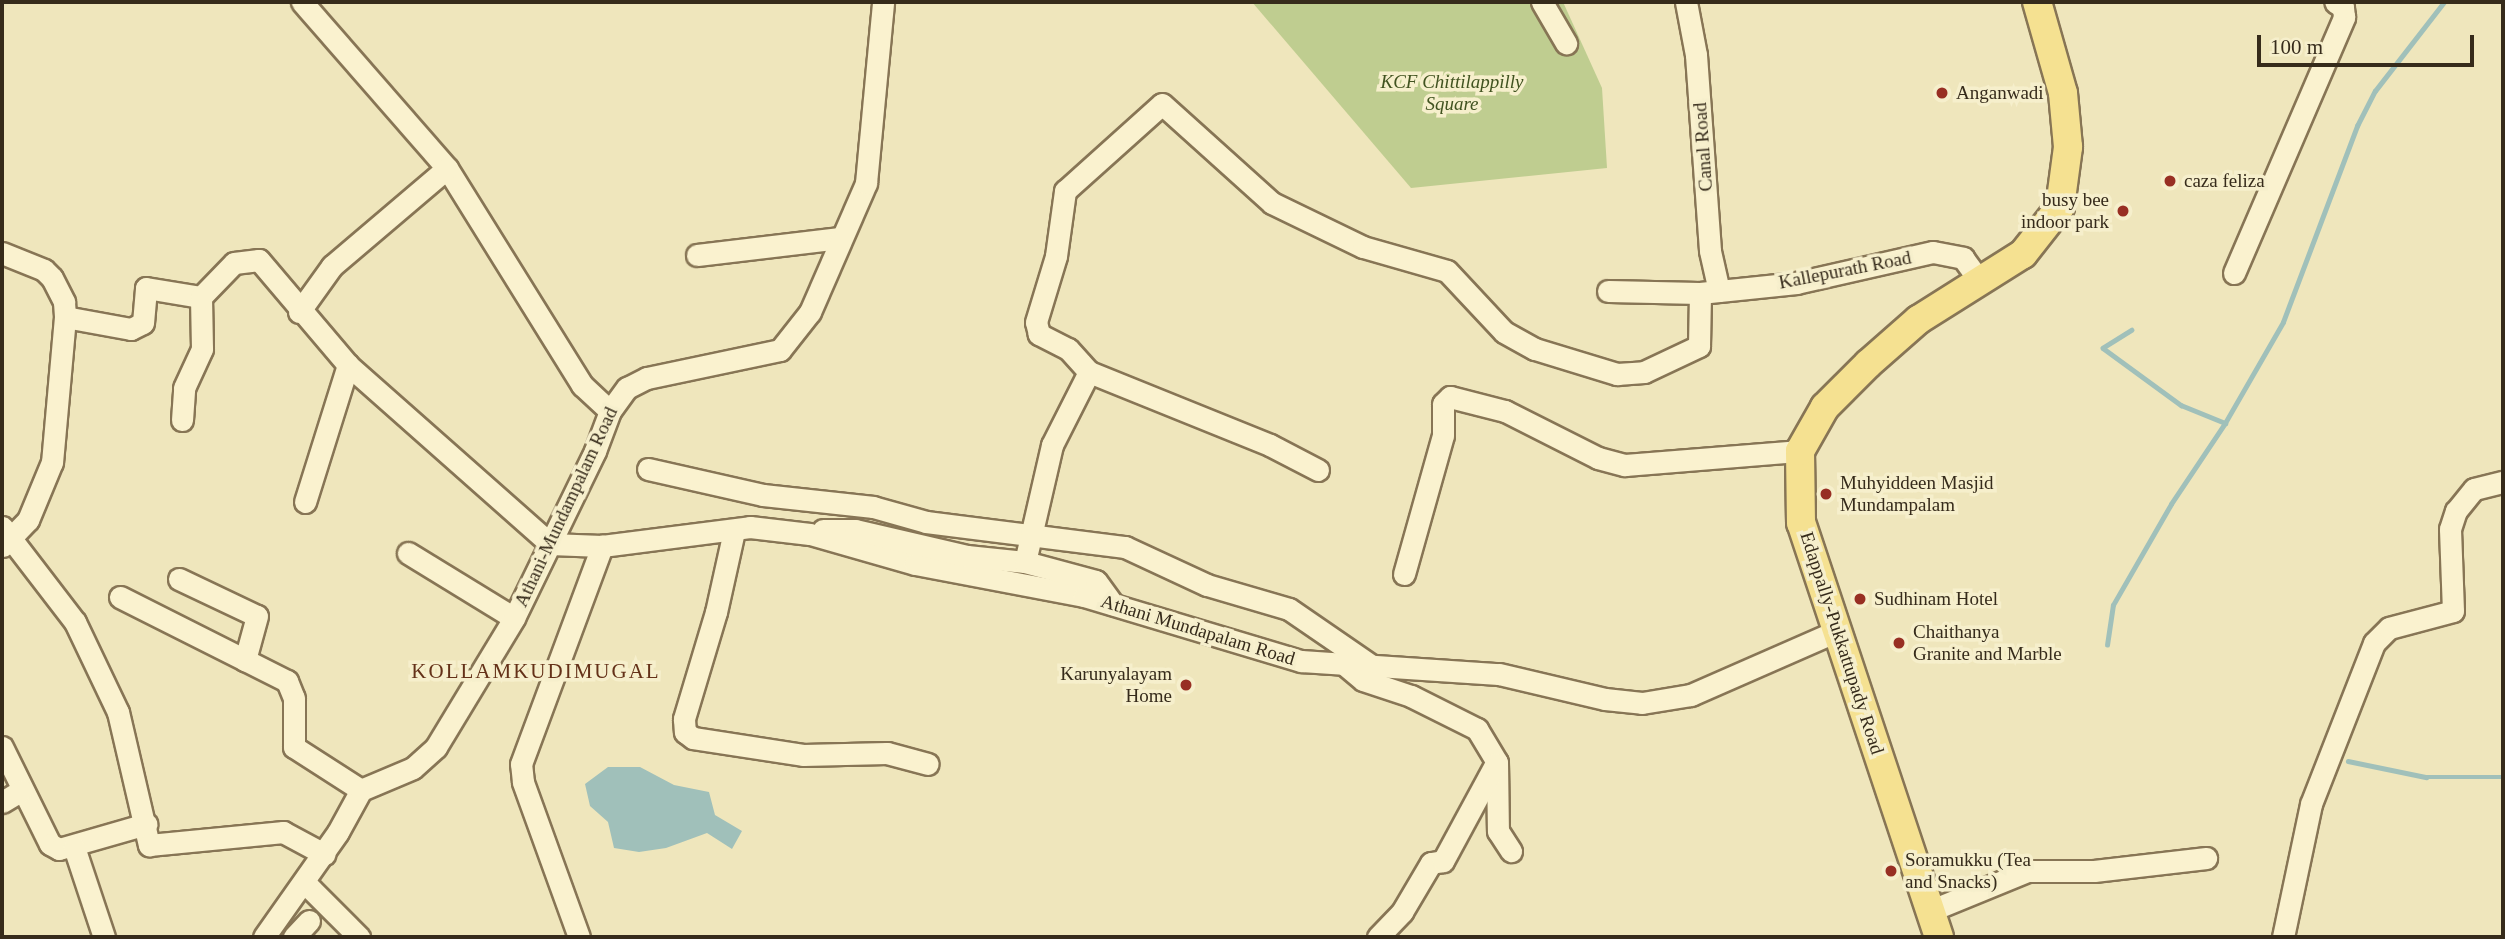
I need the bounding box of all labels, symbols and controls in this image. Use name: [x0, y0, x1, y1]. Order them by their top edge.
scale bar: [2260, 21, 2477, 65]
text: 100 m: [2270, 35, 2323, 59]
park label: KCF Chittilappilly Square: [1380, 71, 1524, 115]
place label: Anganwadi: [1956, 82, 2044, 104]
marker: Anganwadi: [1934, 85, 1950, 101]
street label: Canal Road: [1689, 102, 1717, 192]
place label: caza feliza: [2184, 170, 2265, 192]
marker: caza feliza: [2162, 173, 2178, 189]
place label: busy bee indoor park: [2021, 189, 2109, 233]
marker: busy bee indoor park: [2115, 203, 2131, 219]
street label: Kallepurath Road: [1777, 246, 1913, 294]
street label: Athani-Mundampalam Road: [510, 403, 622, 611]
place label: Muhyiddeen Masjid Mundampalam: [1840, 472, 1994, 516]
marker: Muhyiddeen Masjid Mundampalam: [1818, 486, 1834, 502]
street label: Edappally-Pukkattupady Road: [1795, 529, 1889, 757]
place label: Sudhinam Hotel: [1874, 588, 1998, 610]
street label: Athani Mundapalam Road: [1098, 590, 1298, 670]
marker: Sudhinam Hotel: [1852, 591, 1868, 607]
place label: Chaithanya Granite and Marble: [1913, 621, 2062, 665]
marker: Chaithanya Granite and Marble: [1891, 635, 1907, 651]
district label: KOLLAMKUDIMUGAL: [413, 658, 659, 684]
place label: Karunyalayam Home: [1060, 663, 1172, 707]
marker: Karunyalayam Home: [1178, 677, 1194, 693]
place label: Soramukku (Tea and Snacks): [1905, 849, 2031, 893]
marker: Soramukku (Tea and Snacks): [1883, 863, 1899, 879]

